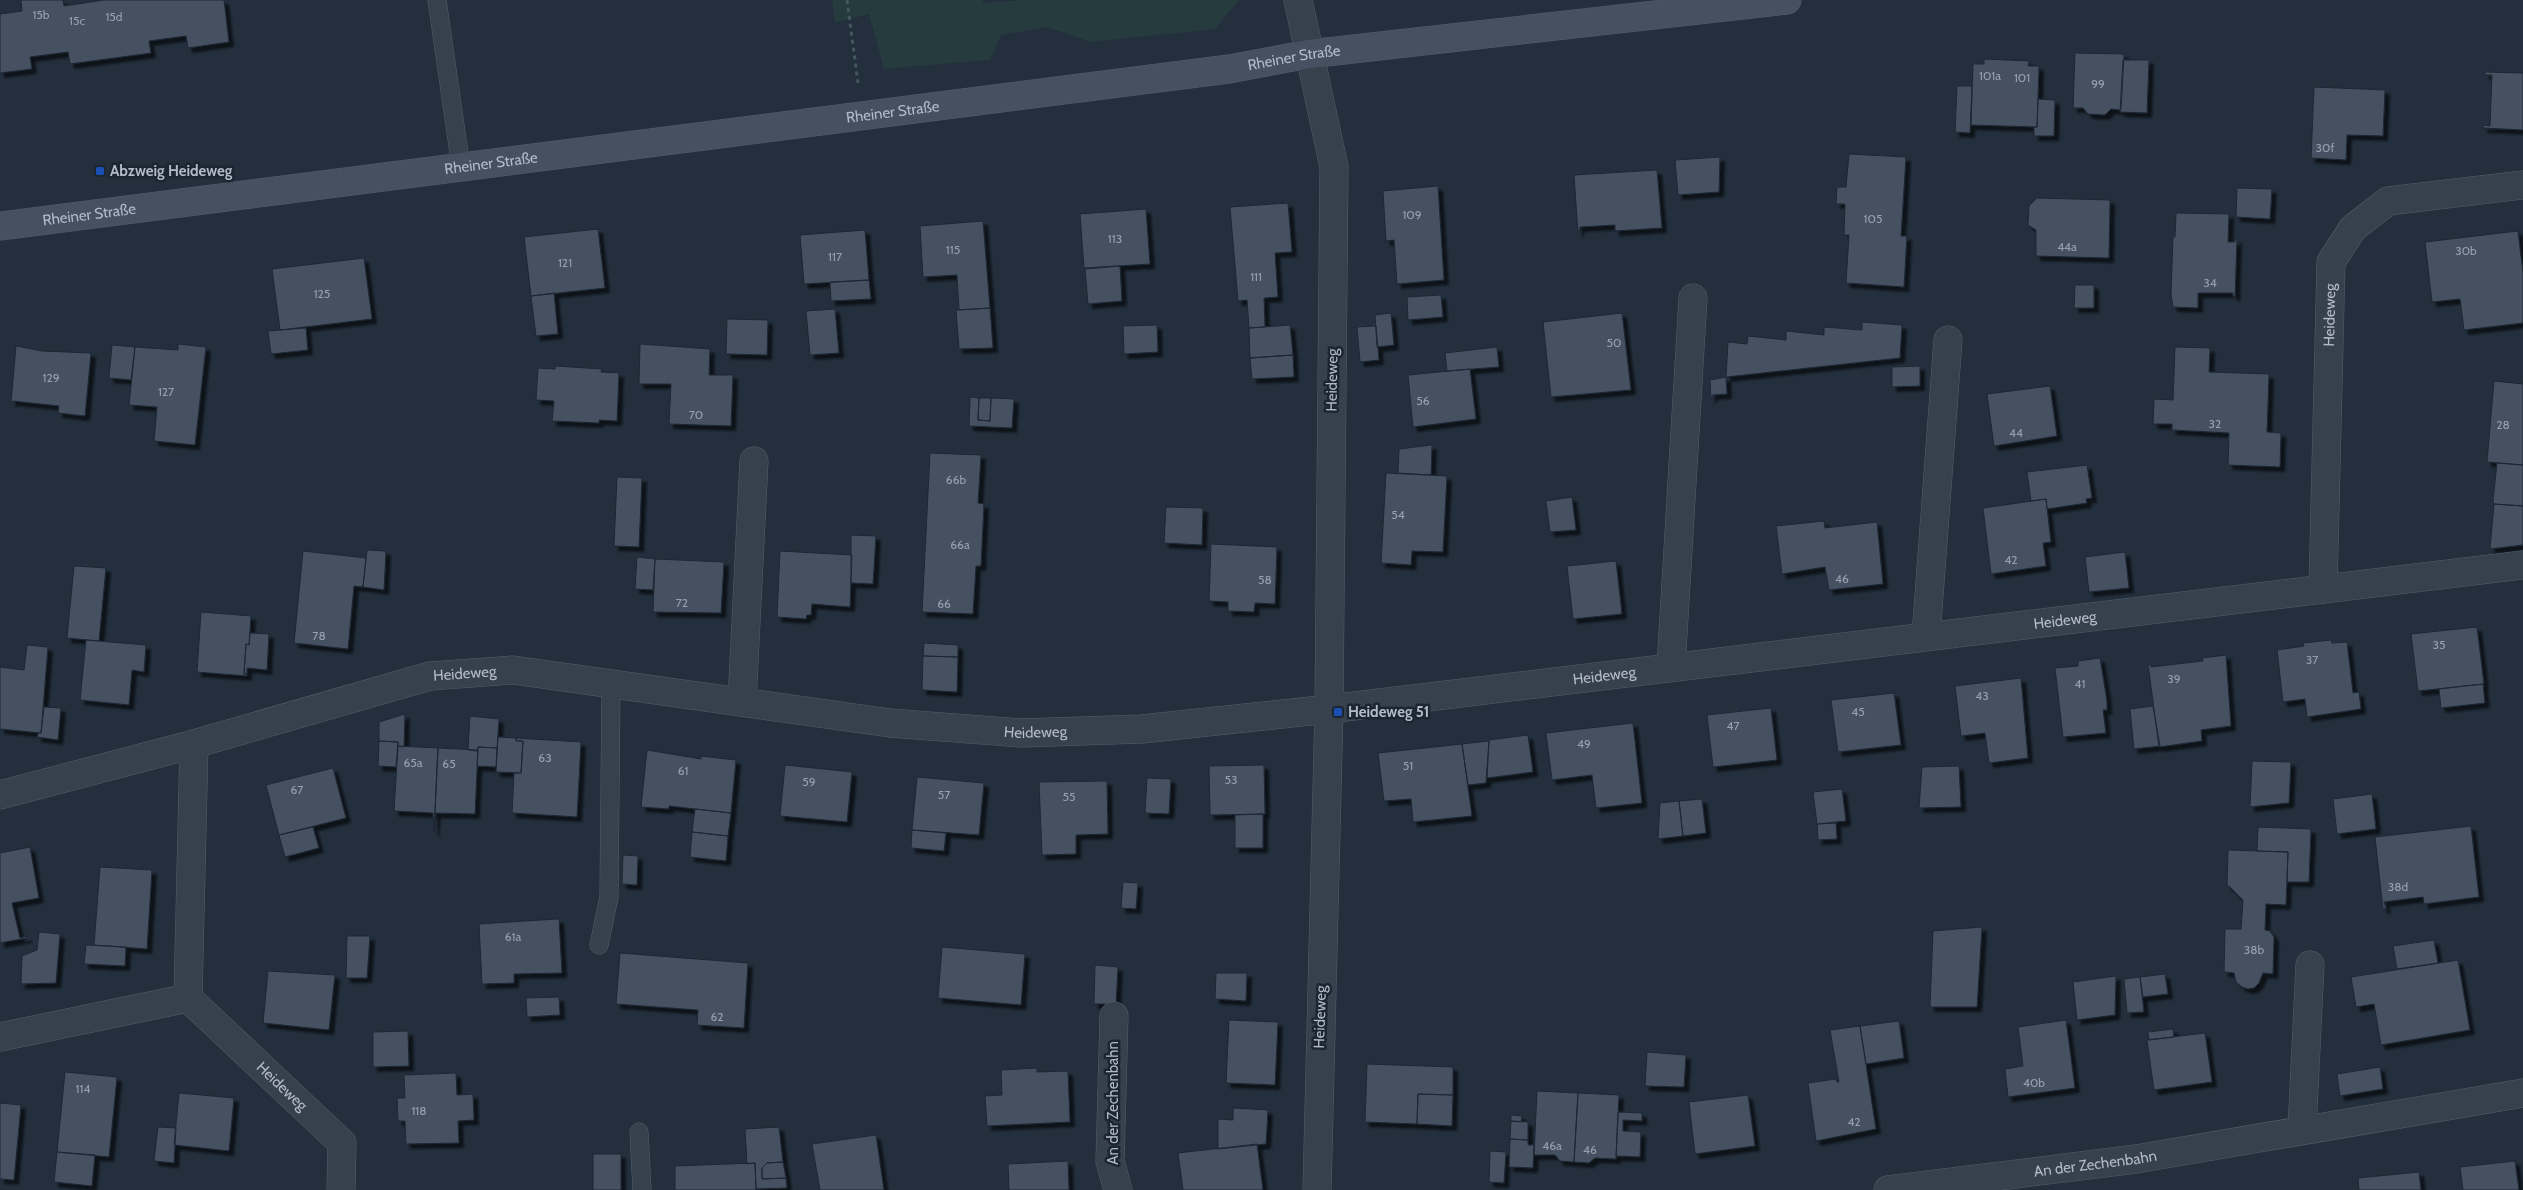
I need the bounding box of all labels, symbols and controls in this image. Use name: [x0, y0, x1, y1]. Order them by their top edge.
house number: 15b: [32, 7, 50, 22]
house number: 15d: [105, 9, 123, 24]
house number: 15c: [69, 13, 85, 28]
street label: Rheiner Straße: [1246, 41, 1342, 74]
house number: 101a: [1979, 68, 2001, 83]
house number: 101: [2014, 70, 2030, 85]
house number: 99: [2091, 76, 2105, 91]
street label: Rheiner Straße: [845, 97, 941, 127]
house number: 30f: [2316, 140, 2334, 155]
street label: Rheiner Straße: [443, 148, 539, 178]
place label: Abzweig Heideweg: [110, 162, 233, 180]
marker: Abzweig Heideweg: [94, 165, 106, 177]
street label: Rheiner Straße: [42, 200, 137, 229]
house number: 109: [1402, 207, 1422, 222]
house number: 105: [1864, 211, 1882, 226]
house number: 113: [1108, 231, 1122, 246]
house number: 44a: [2057, 239, 2077, 254]
house number: 115: [946, 242, 960, 257]
house number: 30b: [2455, 243, 2477, 258]
house number: 117: [828, 249, 842, 264]
house number: 121: [558, 255, 572, 270]
house number: 111: [1250, 269, 1262, 284]
house number: 34: [2203, 275, 2217, 290]
street label: Heideweg: [2320, 283, 2339, 347]
house number: 125: [314, 286, 330, 301]
house number: 50: [1607, 335, 1621, 350]
street label: Heideweg: [1322, 348, 1342, 412]
house number: 129: [42, 370, 60, 385]
house number: 127: [158, 384, 174, 399]
house number: 56: [1416, 393, 1430, 408]
house number: 70: [689, 407, 703, 422]
house number: 32: [2209, 416, 2221, 431]
house number: 28: [2496, 417, 2510, 432]
house number: 44: [2009, 425, 2023, 440]
house number: 66b: [946, 472, 966, 487]
house number: 54: [1391, 507, 1405, 522]
house number: 66a: [950, 537, 970, 552]
house number: 42: [2004, 552, 2018, 567]
house number: 46: [1835, 571, 1849, 586]
house number: 58: [1258, 572, 1272, 587]
house number: 72: [676, 595, 688, 610]
house number: 66: [937, 596, 951, 611]
street label: Heideweg: [2033, 607, 2098, 633]
house number: 78: [312, 628, 326, 643]
house number: 35: [2433, 637, 2445, 652]
house number: 37: [2306, 652, 2318, 667]
street label: Heideweg: [433, 662, 497, 685]
street label: Heideweg: [1572, 663, 1637, 689]
house number: 39: [2167, 671, 2181, 686]
house number: 41: [2075, 676, 2085, 691]
house number: 43: [1975, 688, 1989, 703]
place label: Heideweg 51: [1348, 703, 1429, 721]
house number: 45: [1851, 704, 1865, 719]
marker: Heideweg 51: [1332, 706, 1344, 718]
house number: 47: [1727, 718, 1739, 733]
street label: Heideweg: [1003, 722, 1068, 742]
house number: 49: [1577, 736, 1591, 751]
house number: 63: [538, 750, 552, 765]
house number: 65a: [403, 755, 423, 770]
house number: 65: [442, 756, 456, 771]
house number: 51: [1403, 758, 1413, 773]
house number: 61: [678, 763, 688, 778]
house number: 53: [1225, 772, 1237, 787]
house number: 59: [802, 774, 816, 789]
house number: 67: [291, 782, 303, 797]
house number: 57: [938, 787, 950, 802]
house number: 55: [1063, 789, 1075, 804]
house number: 38d: [2388, 879, 2408, 894]
house number: 61a: [505, 929, 521, 944]
house number: 38b: [2244, 942, 2265, 957]
street label: Heideweg: [1310, 985, 1330, 1049]
house number: 62: [710, 1009, 724, 1024]
street label: An der Zechenbahn: [1104, 1041, 1122, 1165]
street label: Heideweg: [253, 1058, 311, 1115]
house number: 40b: [2023, 1075, 2045, 1090]
house number: 114: [76, 1081, 90, 1096]
house number: 118: [411, 1103, 427, 1118]
house number: 42: [1847, 1114, 1861, 1129]
house number: 46a: [1542, 1138, 1562, 1153]
house number: 46: [1583, 1142, 1597, 1157]
street label: An der Zechenbahn: [2033, 1147, 2158, 1181]

